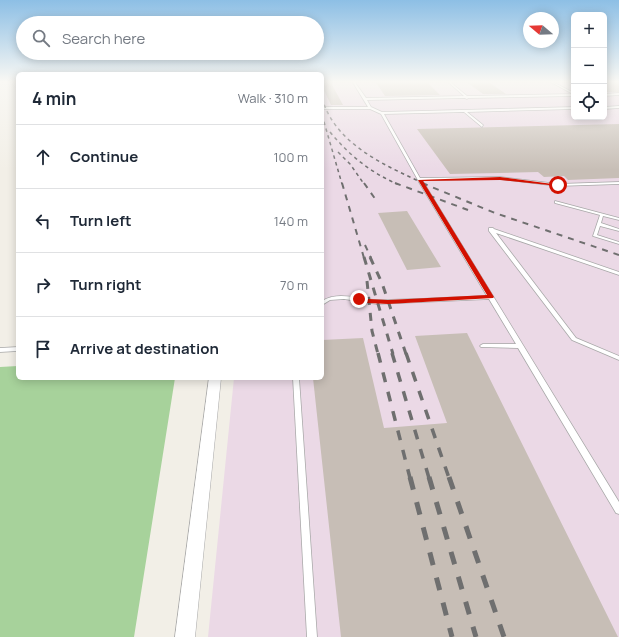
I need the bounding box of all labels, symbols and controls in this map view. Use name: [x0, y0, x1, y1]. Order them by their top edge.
north arrow: [523, 12, 559, 48]
map controls: [571, 12, 607, 120]
button: +: [571, 12, 607, 48]
search box: [16, 16, 324, 60]
icon: search: [30, 27, 52, 49]
text: Search here: [62, 28, 145, 49]
button: −: [571, 48, 607, 84]
button: locate: [571, 84, 607, 120]
text: 4 min: [32, 87, 76, 110]
text: Walk · 310 m: [238, 89, 308, 107]
icon: ahead: [32, 146, 54, 168]
text: Continue: [70, 146, 138, 167]
text: 100 m: [273, 148, 308, 166]
route start: [549, 176, 567, 194]
icon: left: [32, 210, 54, 232]
text: Turn left: [70, 210, 132, 231]
text: 140 m: [274, 212, 308, 230]
icon: right: [32, 274, 54, 296]
text: Turn right: [70, 274, 141, 295]
text: 70 m: [280, 276, 308, 294]
route end: [350, 290, 368, 308]
icon: arrive: [32, 338, 54, 360]
text: Arrive at destination: [70, 338, 219, 359]

